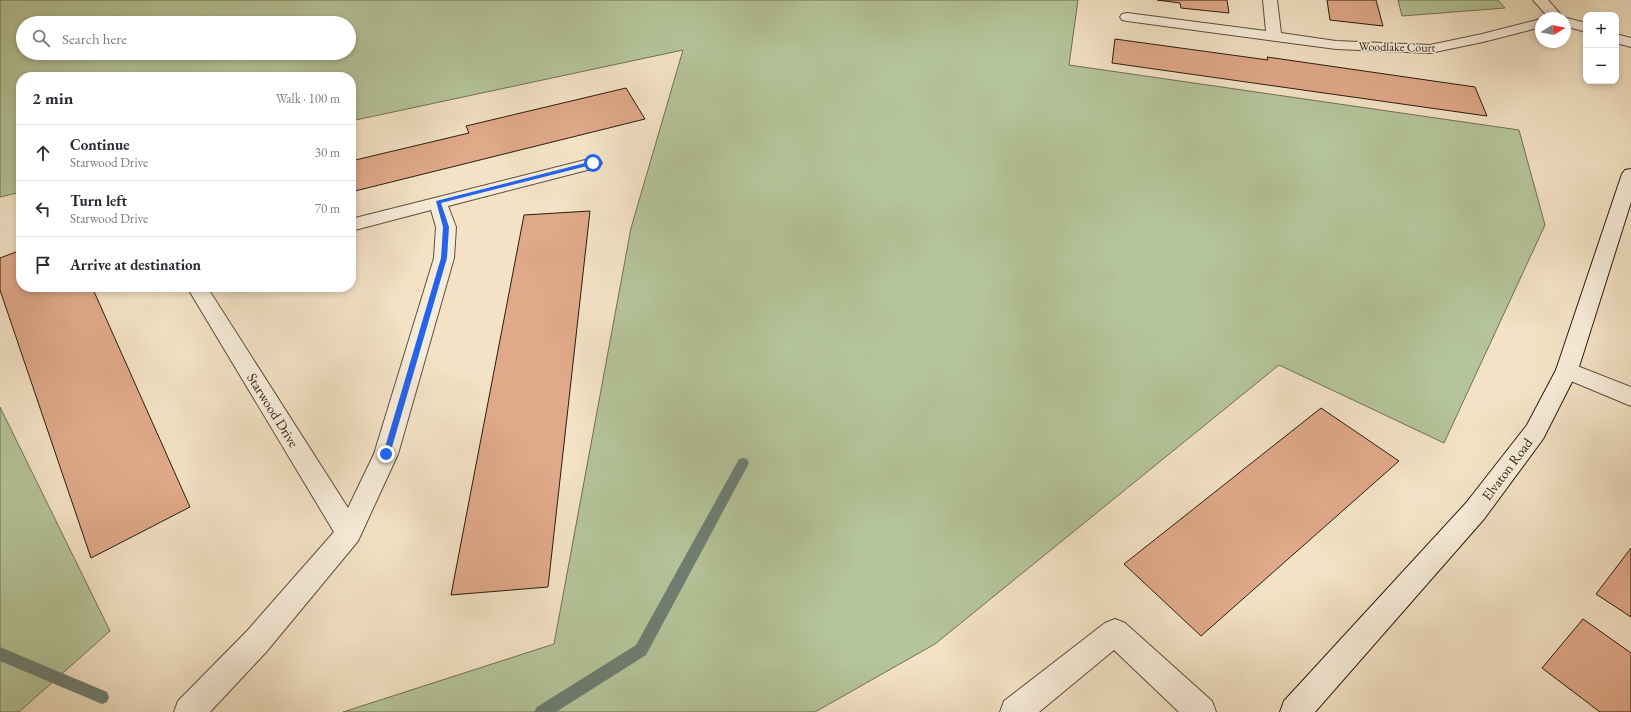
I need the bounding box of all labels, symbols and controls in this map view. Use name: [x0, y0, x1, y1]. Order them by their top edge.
north arrow: [1535, 12, 1571, 48]
map controls: [1583, 12, 1619, 84]
button: +: [1583, 12, 1619, 48]
search box: [16, 16, 356, 60]
icon: search: [30, 27, 52, 49]
text: Search here: [62, 29, 127, 48]
street label: Woodlake Court: [1359, 38, 1436, 56]
button: −: [1583, 48, 1619, 84]
text: 2 min: [32, 87, 73, 109]
text: Walk · 100 m: [276, 90, 340, 107]
text: Continue: [70, 135, 130, 154]
icon: ahead: [32, 142, 54, 164]
text: 30 m: [315, 144, 340, 161]
text: Starwood Drive: [70, 154, 148, 171]
route start: [584, 154, 602, 172]
text: Turn left: [70, 191, 127, 210]
icon: left: [32, 198, 54, 220]
text: 70 m: [315, 200, 340, 217]
text: Starwood Drive: [70, 210, 148, 227]
icon: arrive: [32, 254, 54, 276]
text: Arrive at destination: [70, 255, 201, 274]
street label: Starwood Drive: [243, 370, 303, 451]
street label: Elvaton Road: [1478, 433, 1537, 504]
route end: [377, 445, 395, 463]

